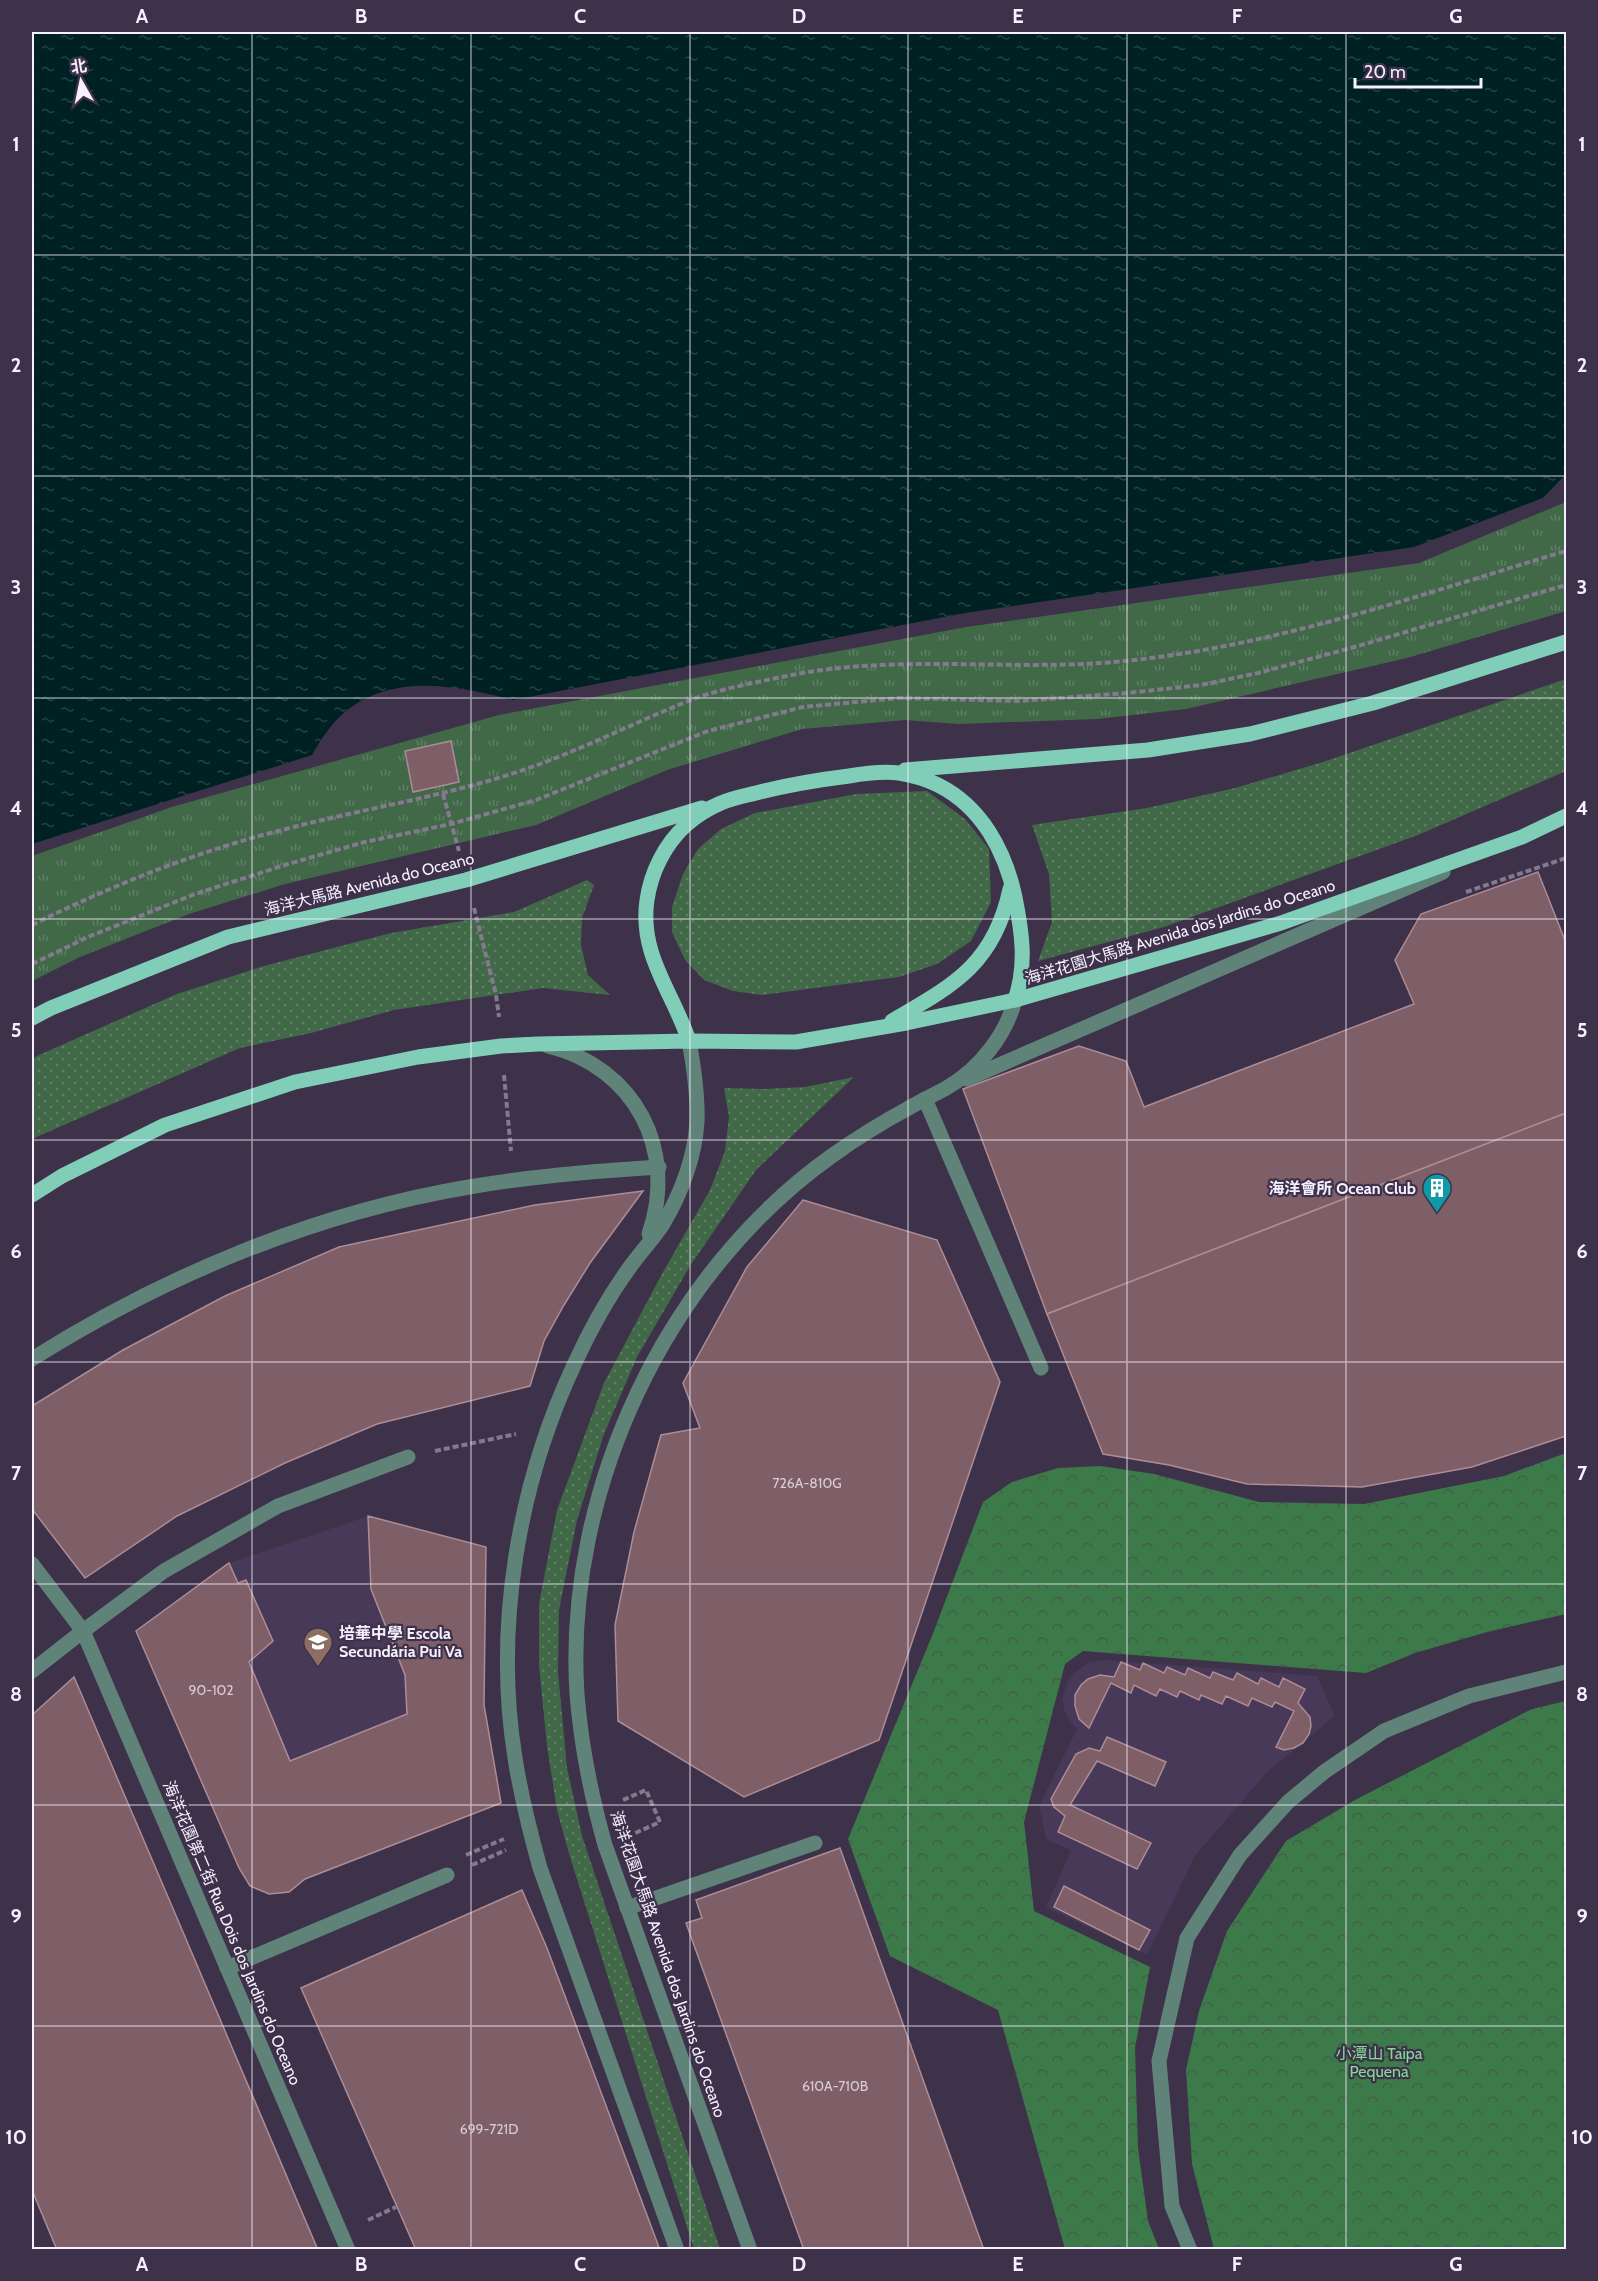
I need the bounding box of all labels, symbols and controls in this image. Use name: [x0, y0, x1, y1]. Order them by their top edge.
text: A: [136, 4, 149, 28]
text: B: [355, 4, 367, 28]
text: C: [574, 4, 586, 28]
text: D: [792, 4, 806, 28]
text: E: [1012, 4, 1024, 28]
text: F: [1232, 4, 1243, 28]
text: G: [1449, 4, 1463, 28]
north arrow: [51, 51, 111, 111]
scale bar: [1355, 51, 1481, 89]
text: 北: [69, 56, 88, 77]
text: 20 m: [1364, 61, 1406, 83]
text: 1: [12, 132, 20, 156]
text: 1: [1578, 132, 1586, 156]
text: 2: [11, 353, 21, 377]
text: 2: [1577, 353, 1587, 377]
text: 3: [11, 575, 21, 599]
text: 3: [1577, 575, 1587, 599]
text: 4: [10, 796, 22, 820]
text: 4: [1576, 796, 1588, 820]
street label: 海洋大馬路 Avenida do Oceano: [262, 849, 476, 919]
street label: 海洋花園大馬路 Avenida dos Jardins do Oceano: [1023, 876, 1338, 988]
text: 5: [11, 1018, 21, 1042]
text: 5: [1577, 1018, 1587, 1042]
building icon: 海洋會所 Ocean Club: [1421, 1172, 1453, 1214]
place label: 海洋會所 Ocean Club: [1269, 1179, 1416, 1198]
text: 6: [10, 1239, 22, 1263]
text: 6: [1576, 1239, 1588, 1263]
text: 7: [11, 1461, 22, 1485]
text: 7: [1577, 1461, 1588, 1485]
house number: 726A-810G: [772, 1474, 842, 1492]
place label: 培華中學 Escola Secundária Pui Va: [339, 1624, 462, 1661]
school or university icon: 培華中學 Escola Secundária Pui Va: [302, 1626, 334, 1668]
house number: 90-102: [188, 1681, 234, 1699]
text: 8: [10, 1682, 22, 1706]
text: 8: [1576, 1682, 1588, 1706]
street label: 海洋花園第二街 Rua Dois dos Jardins do Oceano: [159, 1778, 305, 2088]
street label: 海洋花園大馬路 Avenida dos Jardins do Oceano: [606, 1808, 730, 2120]
text: 9: [10, 1904, 22, 1928]
text: 9: [1576, 1904, 1588, 1928]
park label: 小潭山 Taipa Pequena: [1336, 2044, 1423, 2081]
house number: 610A-710B: [802, 2077, 868, 2095]
house number: 699-721D: [460, 2120, 518, 2138]
text: 10: [5, 2125, 27, 2149]
text: 10: [1571, 2125, 1593, 2149]
text: A: [136, 2252, 149, 2276]
text: B: [355, 2252, 367, 2276]
text: C: [574, 2252, 586, 2276]
text: D: [792, 2252, 806, 2276]
text: E: [1012, 2252, 1024, 2276]
text: F: [1232, 2252, 1243, 2276]
text: G: [1449, 2252, 1463, 2276]

